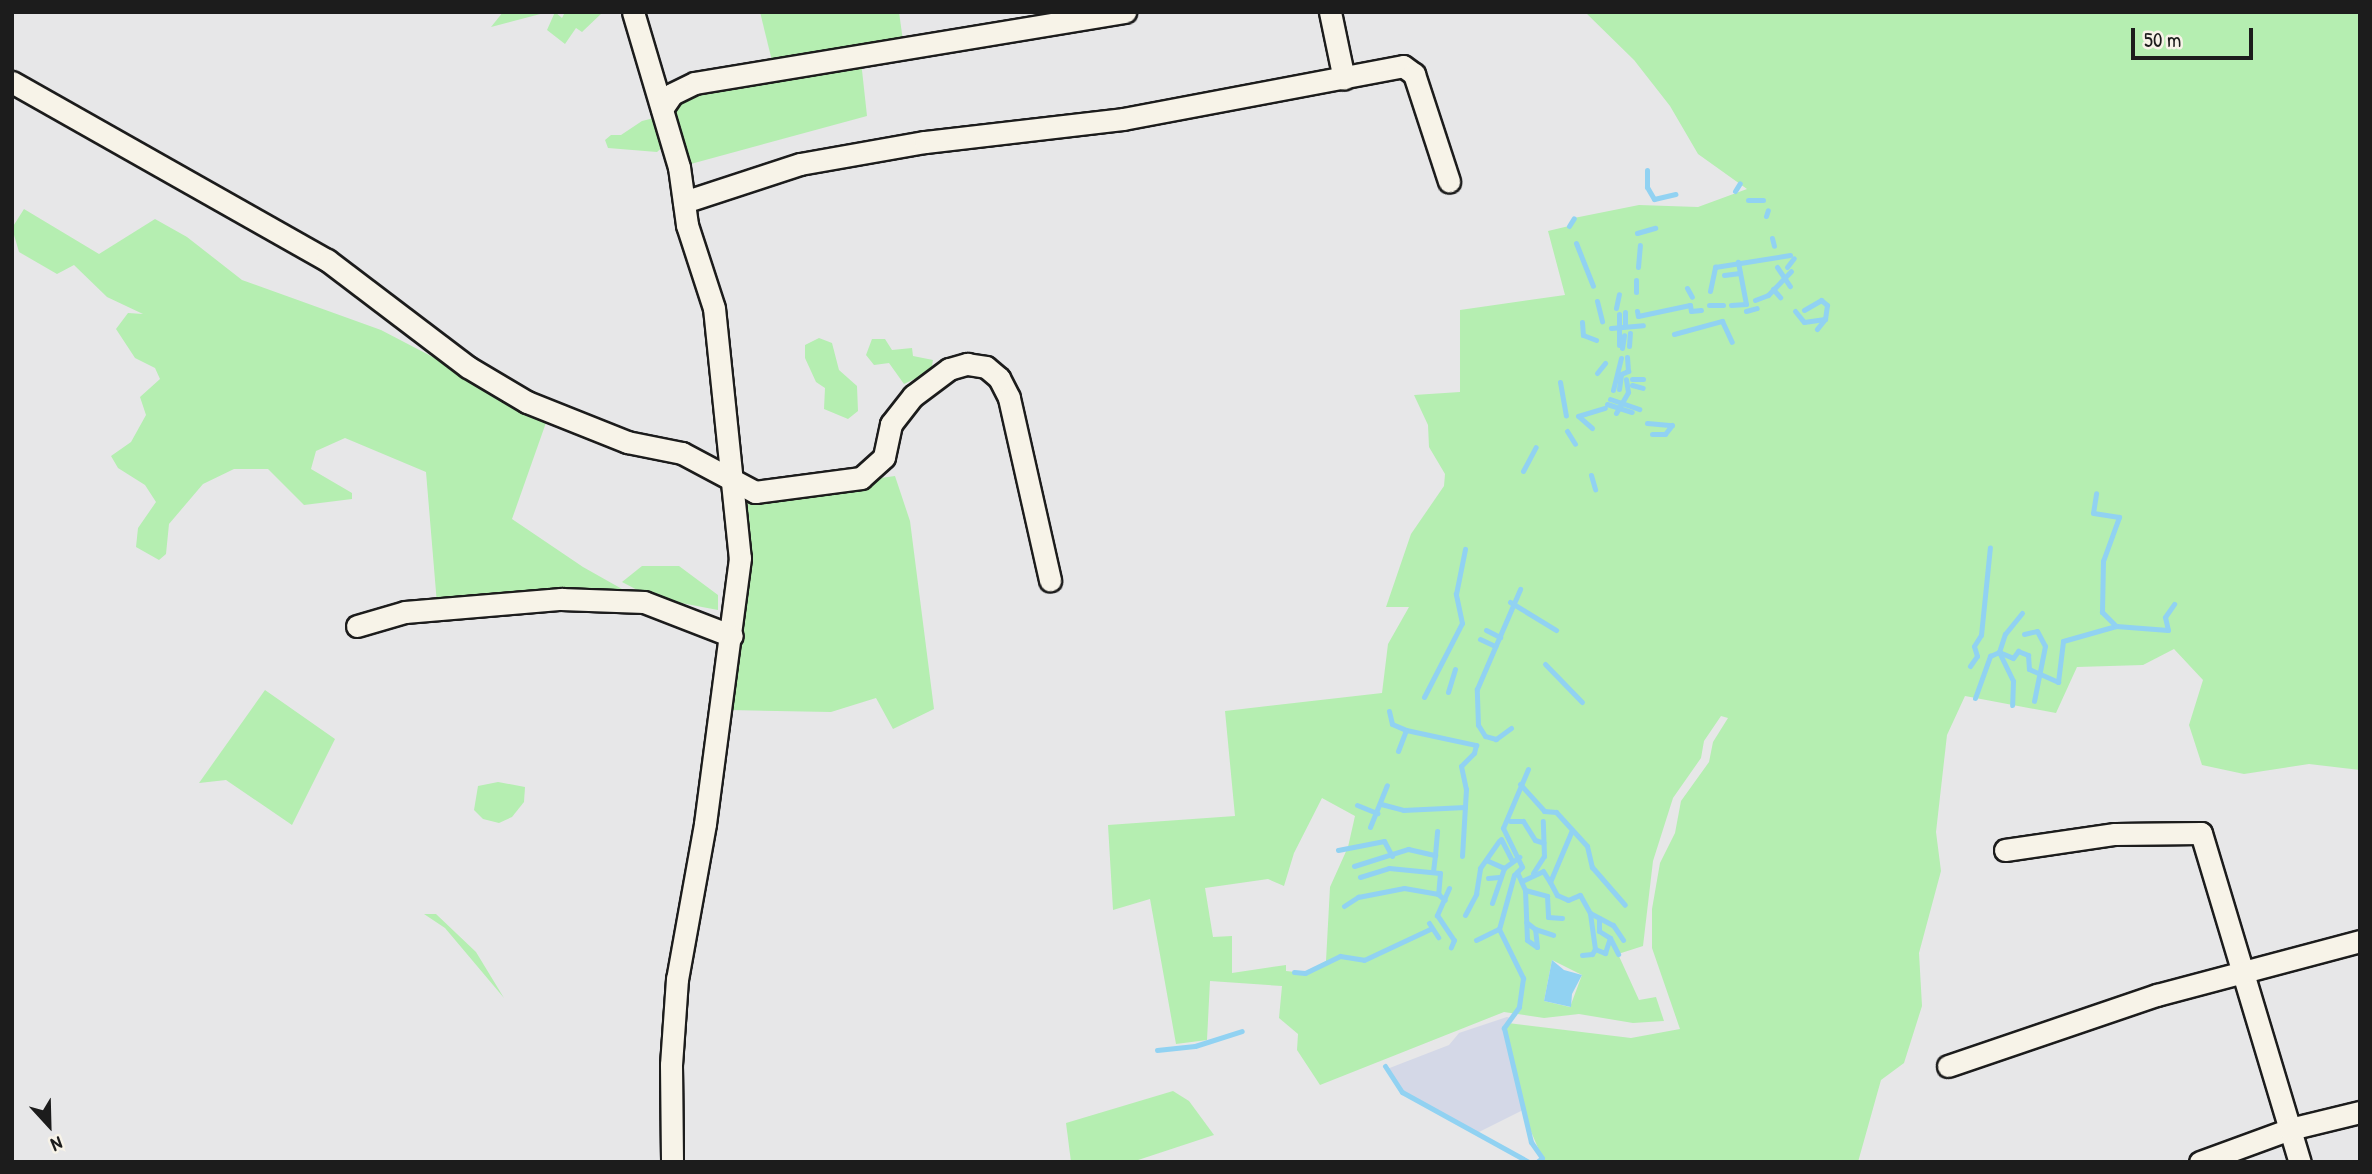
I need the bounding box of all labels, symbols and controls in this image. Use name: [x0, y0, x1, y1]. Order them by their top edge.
scale bar: [2134, 14, 2256, 58]
text: 50 m: [2144, 25, 2181, 54]
north arrow: [14, 1090, 84, 1160]
text: N: [47, 1131, 66, 1158]

